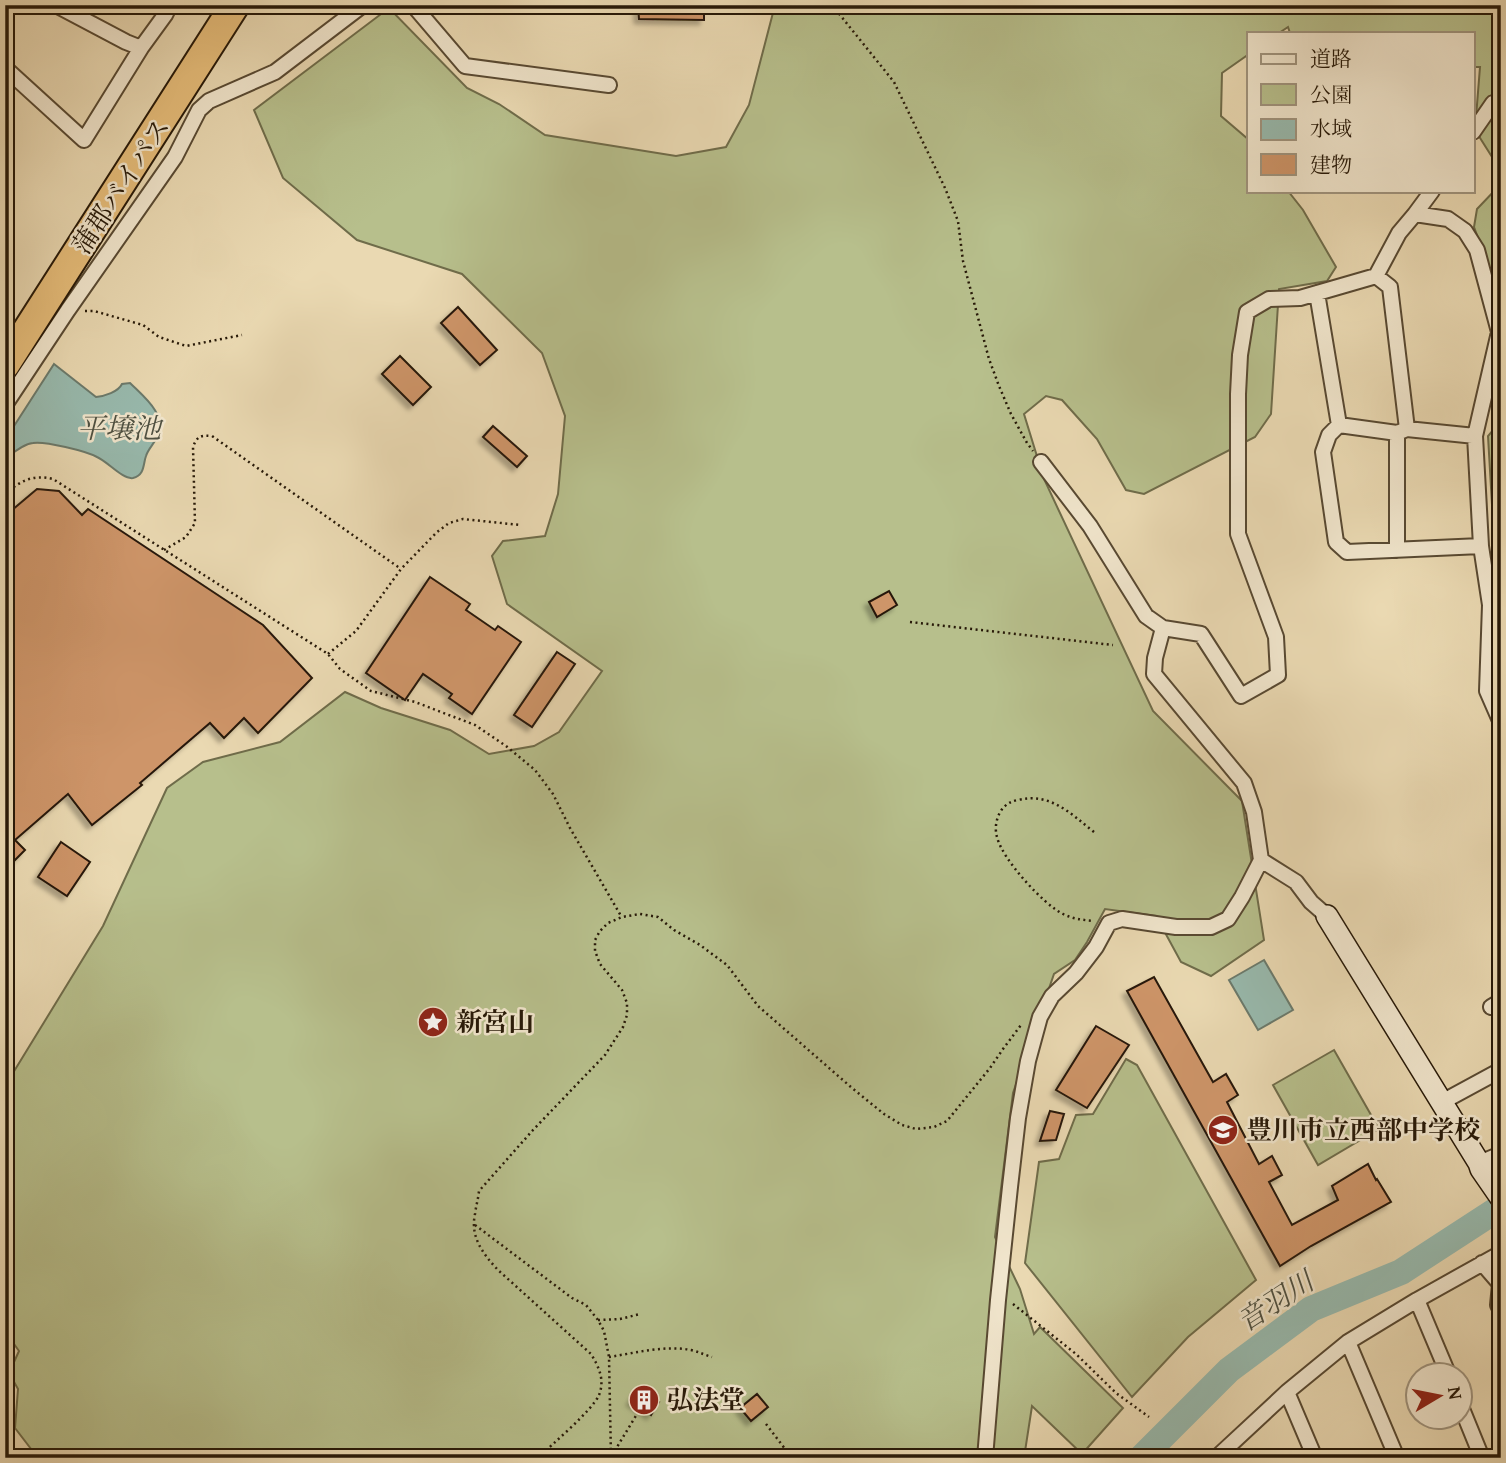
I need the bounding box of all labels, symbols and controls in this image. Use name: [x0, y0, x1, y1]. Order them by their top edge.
legend: [1247, 32, 1474, 192]
text: 道路: [1310, 43, 1352, 74]
text: 公園: [1310, 79, 1352, 110]
street label: 蒲郡バイパス: [62, 110, 179, 262]
text: 水域: [1310, 113, 1352, 144]
text: 建物: [1310, 149, 1352, 180]
water label: 平壌池: [77, 407, 164, 448]
place label: 新宮山: [456, 1002, 534, 1041]
place icon: 新宮山: [416, 1005, 450, 1039]
place label: 豊川市立西部中学校: [1246, 1110, 1480, 1149]
school or university icon: 豊川市立西部中学校: [1206, 1113, 1240, 1147]
water label: 音羽川: [1228, 1259, 1324, 1341]
north arrow: [1404, 1362, 1474, 1432]
place label: 弘法堂: [667, 1380, 745, 1419]
building icon: 弘法堂: [627, 1383, 661, 1417]
text: N: [1441, 1384, 1471, 1402]

